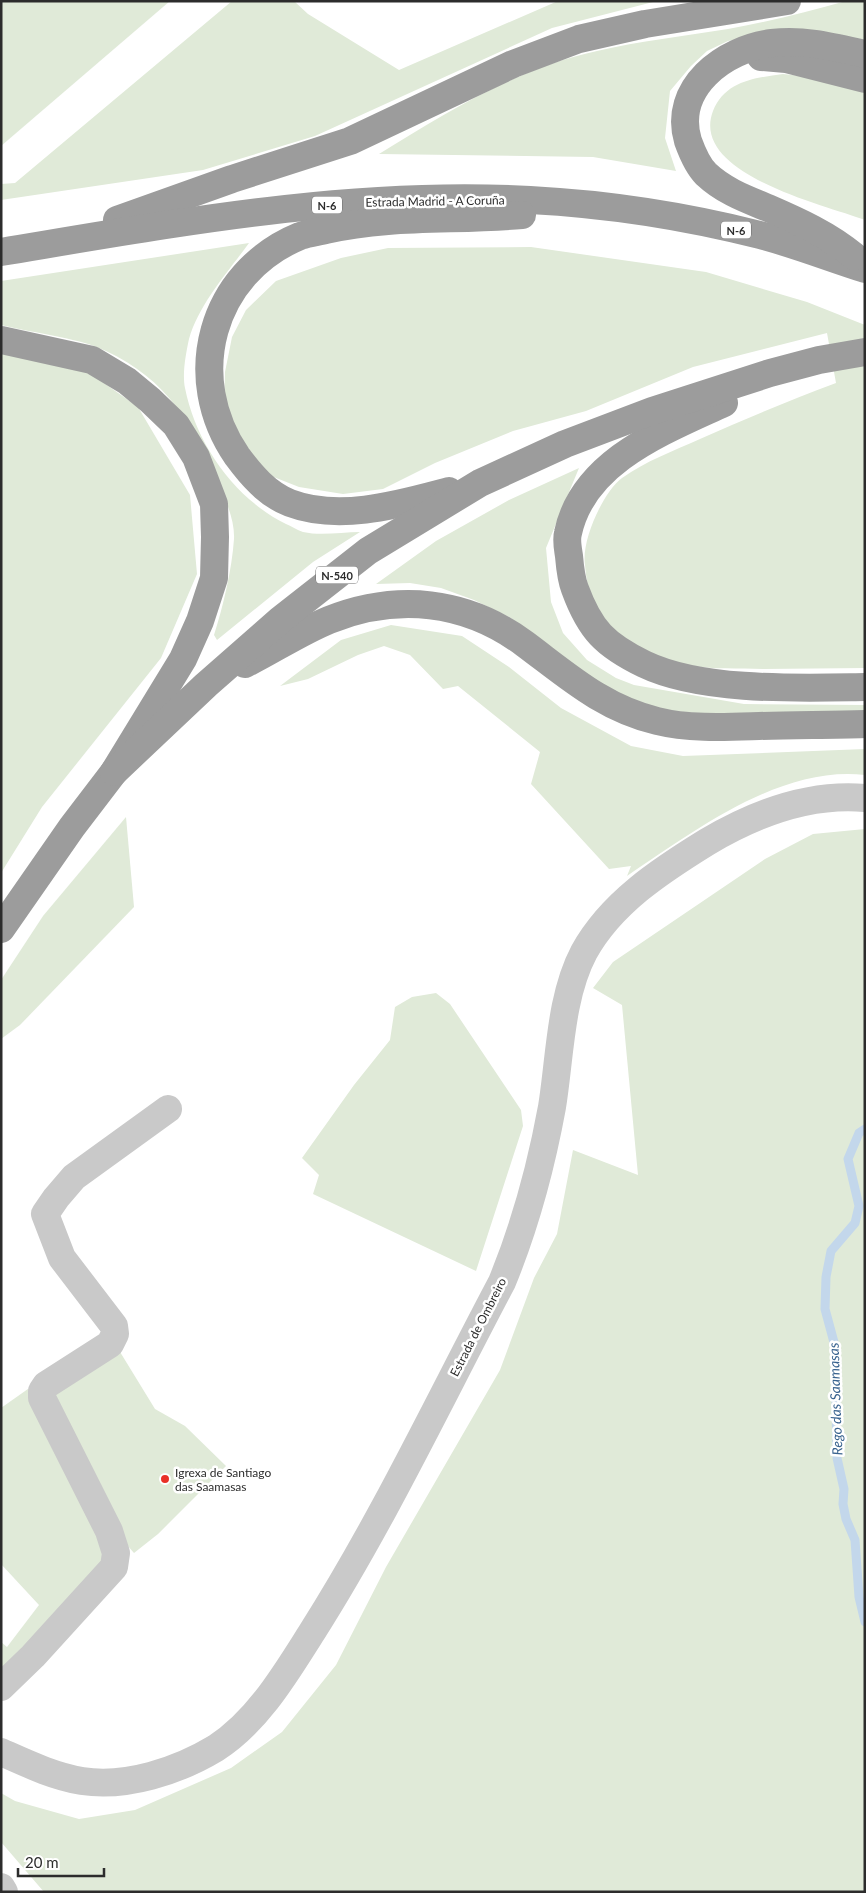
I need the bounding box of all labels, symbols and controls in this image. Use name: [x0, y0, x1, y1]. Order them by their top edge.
street label: Estrada Madrid - A Coruña: [365, 192, 505, 210]
road number: N-6: [312, 196, 342, 214]
road number: N-6: [721, 222, 751, 238]
road number: N-540: [316, 566, 358, 584]
street label: Estrada de Ombreiro: [447, 1275, 509, 1379]
water label: Rego das Saamasas: [825, 1342, 845, 1456]
place label: Igrexa de Santiago das Saamasas: [175, 1465, 271, 1494]
marker: Igrexa de Santiago das Saamasas: [159, 1473, 171, 1485]
scale bar: [18, 1846, 104, 1878]
text: 20 m: [25, 1853, 59, 1871]

